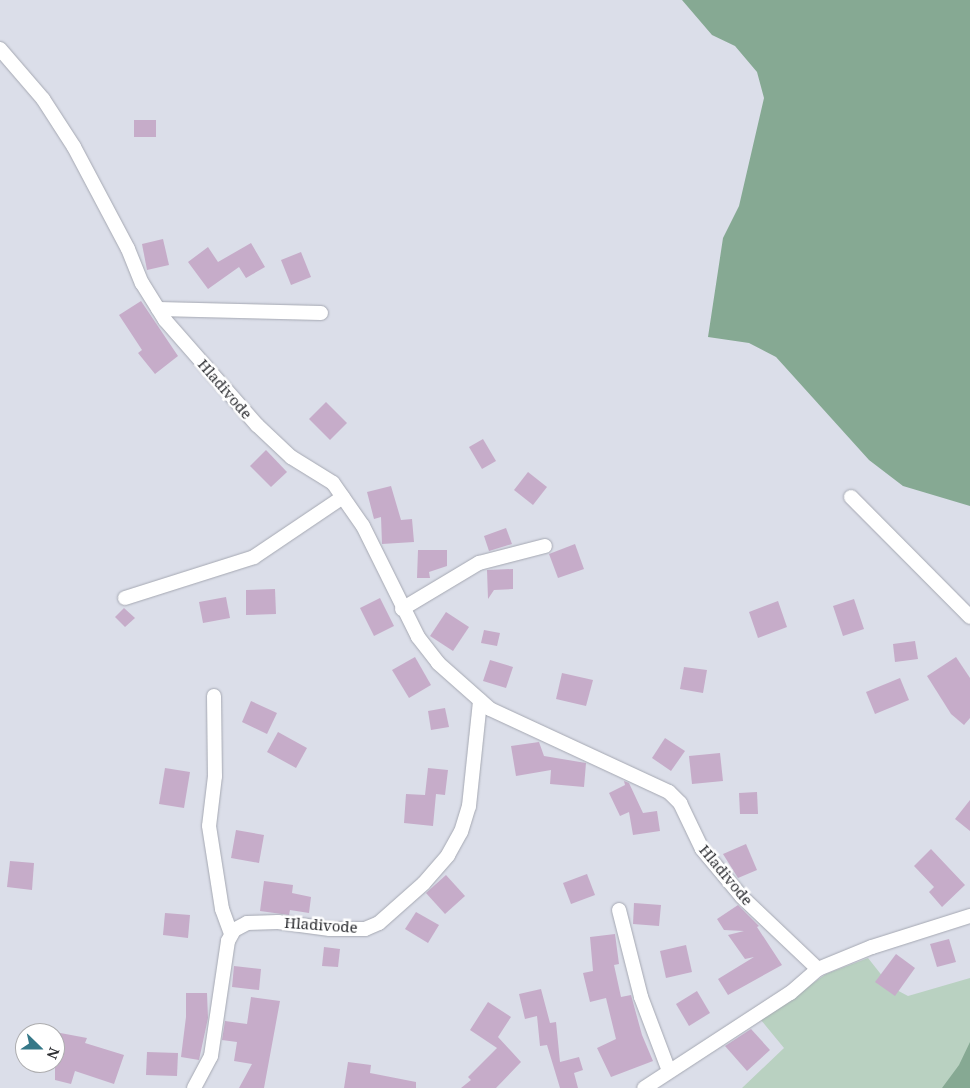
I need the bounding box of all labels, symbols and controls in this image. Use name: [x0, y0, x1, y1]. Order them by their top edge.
street label: Hladivode: [194, 355, 256, 423]
street label: Hladivode: [695, 841, 757, 909]
street label: Hladivode: [284, 913, 358, 937]
north arrow: [15, 1023, 65, 1073]
text: N: [43, 1045, 64, 1062]

